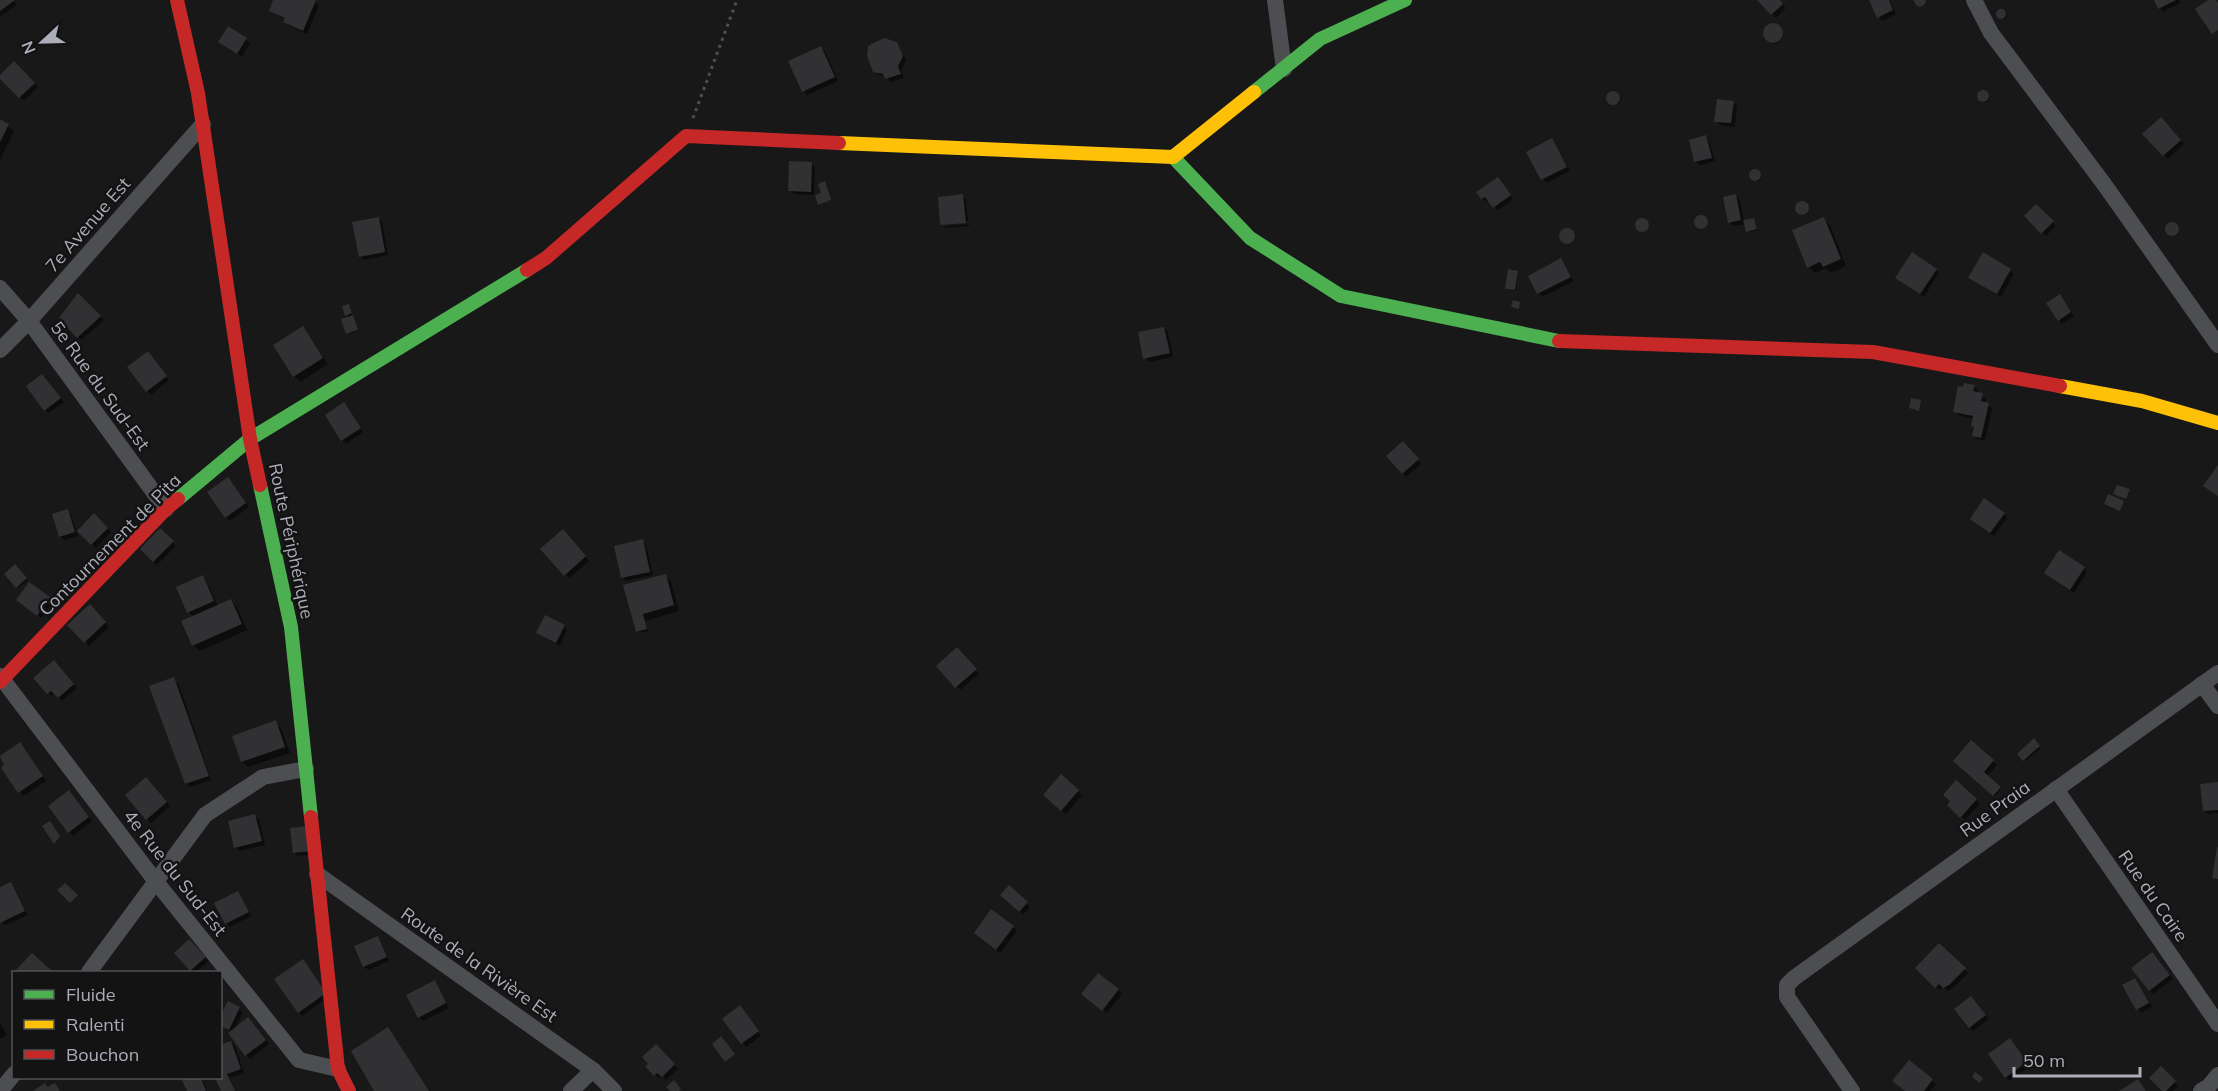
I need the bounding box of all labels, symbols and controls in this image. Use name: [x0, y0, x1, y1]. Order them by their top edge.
north arrow: [12, 12, 72, 72]
text: N: [17, 38, 40, 57]
street label: 7e Avenue Est: [40, 172, 135, 277]
street label: 5e Rue du Sud-Est: [46, 317, 155, 455]
street label: Route Périphérique: [264, 461, 319, 621]
street label: Contournement de Pita: [34, 469, 186, 621]
street label: Rue Praia: [1955, 775, 2034, 842]
street label: 4e Rue du Sud-Est: [119, 805, 232, 941]
street label: Rue du Caire: [2113, 845, 2193, 946]
street label: Route de la Rivière Est: [397, 902, 562, 1027]
legend: [12, 971, 222, 1079]
text: Fluide: [66, 983, 116, 1006]
text: Ralenti: [66, 1013, 124, 1036]
scale bar: [2014, 1040, 2140, 1078]
text: Bouchon: [66, 1043, 139, 1066]
text: 50 m: [2023, 1049, 2065, 1072]

